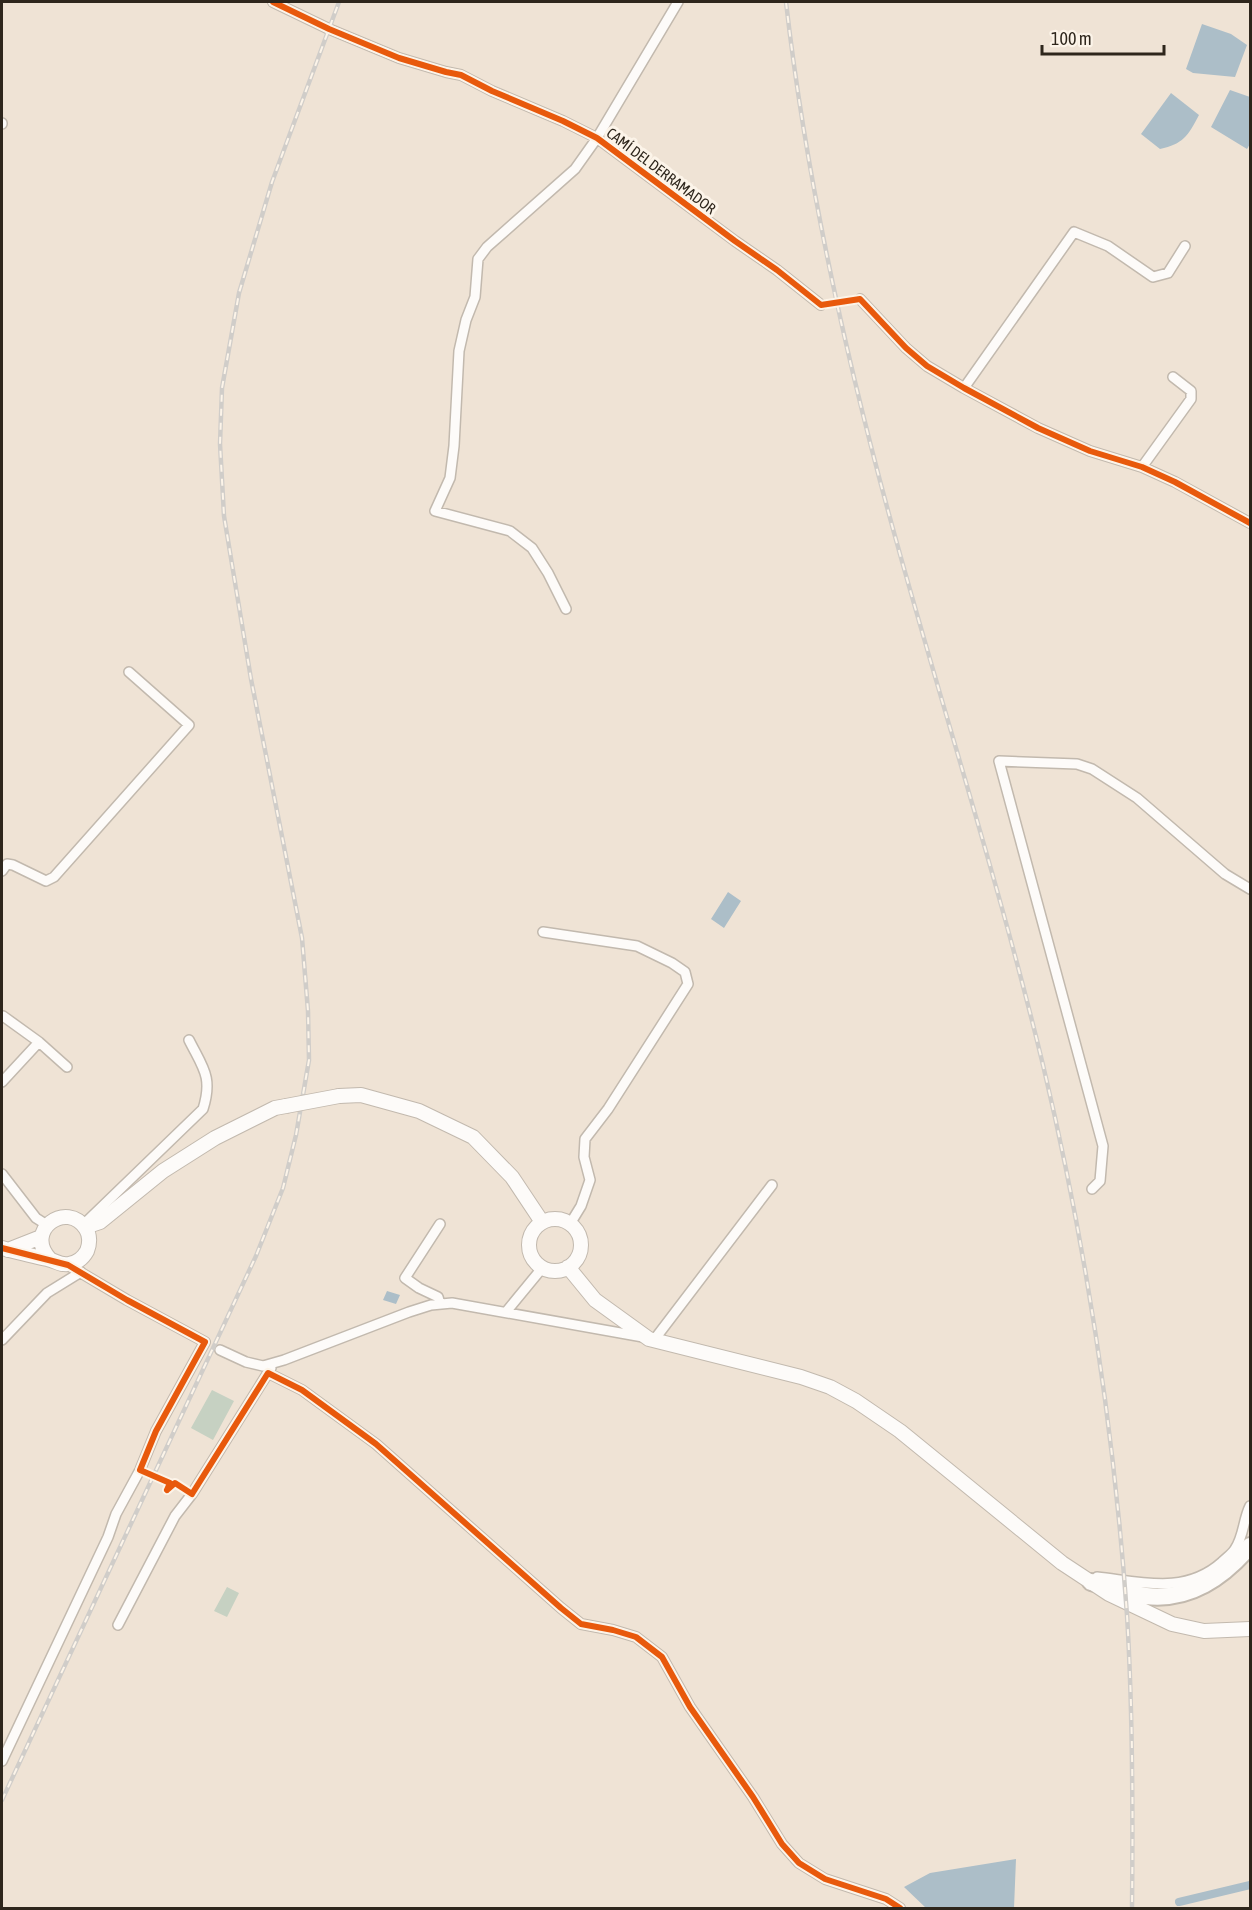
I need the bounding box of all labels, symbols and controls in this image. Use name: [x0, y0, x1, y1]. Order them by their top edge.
scale bar: [1042, 18, 1164, 56]
text: 100 m: [1051, 28, 1092, 49]
street label: CAMÍ DEL DERRAMADOR: [604, 124, 719, 217]

